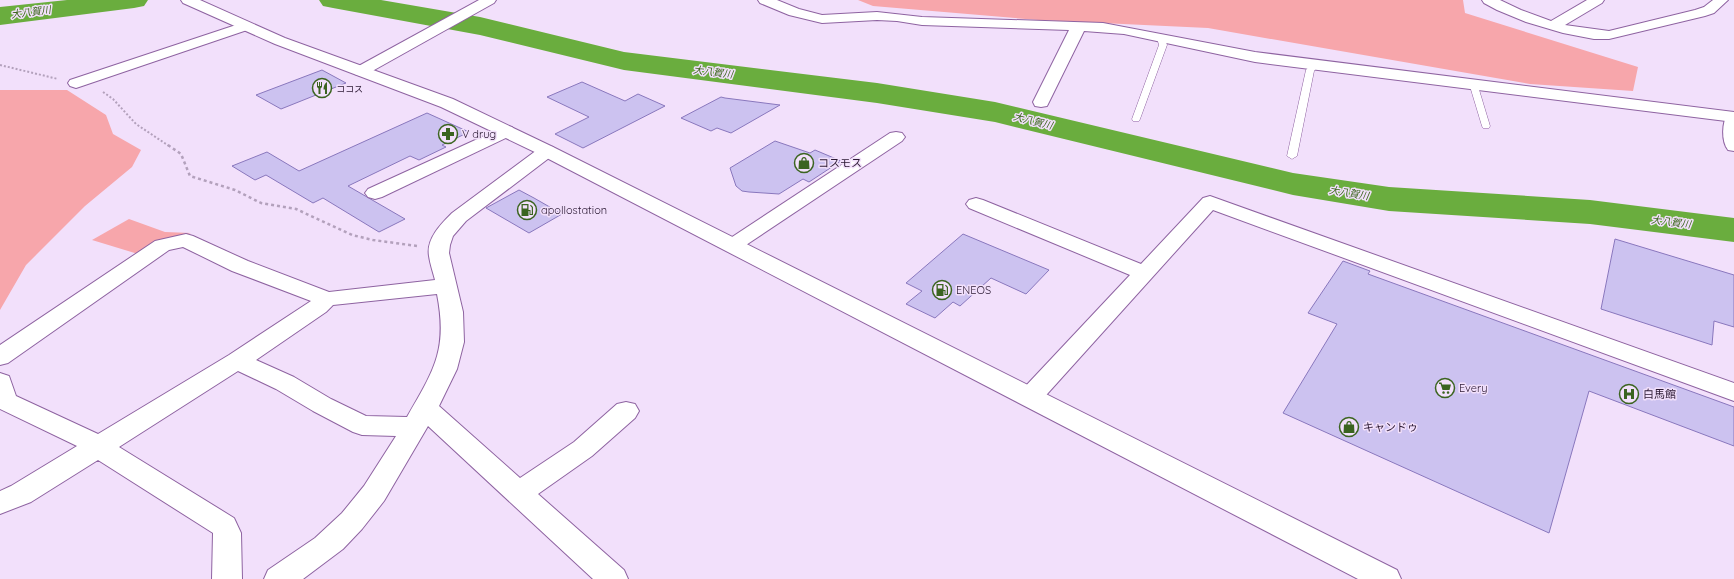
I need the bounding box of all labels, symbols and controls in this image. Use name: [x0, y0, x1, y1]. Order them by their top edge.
water label: 大八賀川: [10, 3, 53, 21]
water label: 大八賀川: [692, 63, 735, 81]
restaurant icon: ココス: [311, 77, 333, 99]
place label: ココス: [336, 83, 363, 94]
water label: 大八賀川: [1012, 110, 1055, 132]
pharmacy icon: V drug: [437, 123, 459, 145]
place label: V drug: [462, 127, 496, 141]
shop icon: コスモス: [793, 152, 815, 174]
place label: コスモス: [818, 156, 862, 170]
water label: 大八賀川: [1328, 183, 1371, 203]
fuel station icon: apollostation: [516, 199, 538, 221]
place label: apollostation: [541, 203, 607, 217]
water label: 大八賀川: [1650, 213, 1693, 231]
fuel station icon: ENEOS: [931, 279, 953, 301]
place label: ENEOS: [956, 283, 991, 297]
supermarket icon: Every: [1434, 377, 1456, 399]
place label: Every: [1459, 381, 1488, 395]
hospital icon: 白馬館: [1618, 383, 1640, 405]
place label: 白馬館: [1643, 387, 1676, 401]
shop icon: キャンドゥ: [1338, 416, 1360, 438]
place label: キャンドゥ: [1363, 420, 1418, 434]

